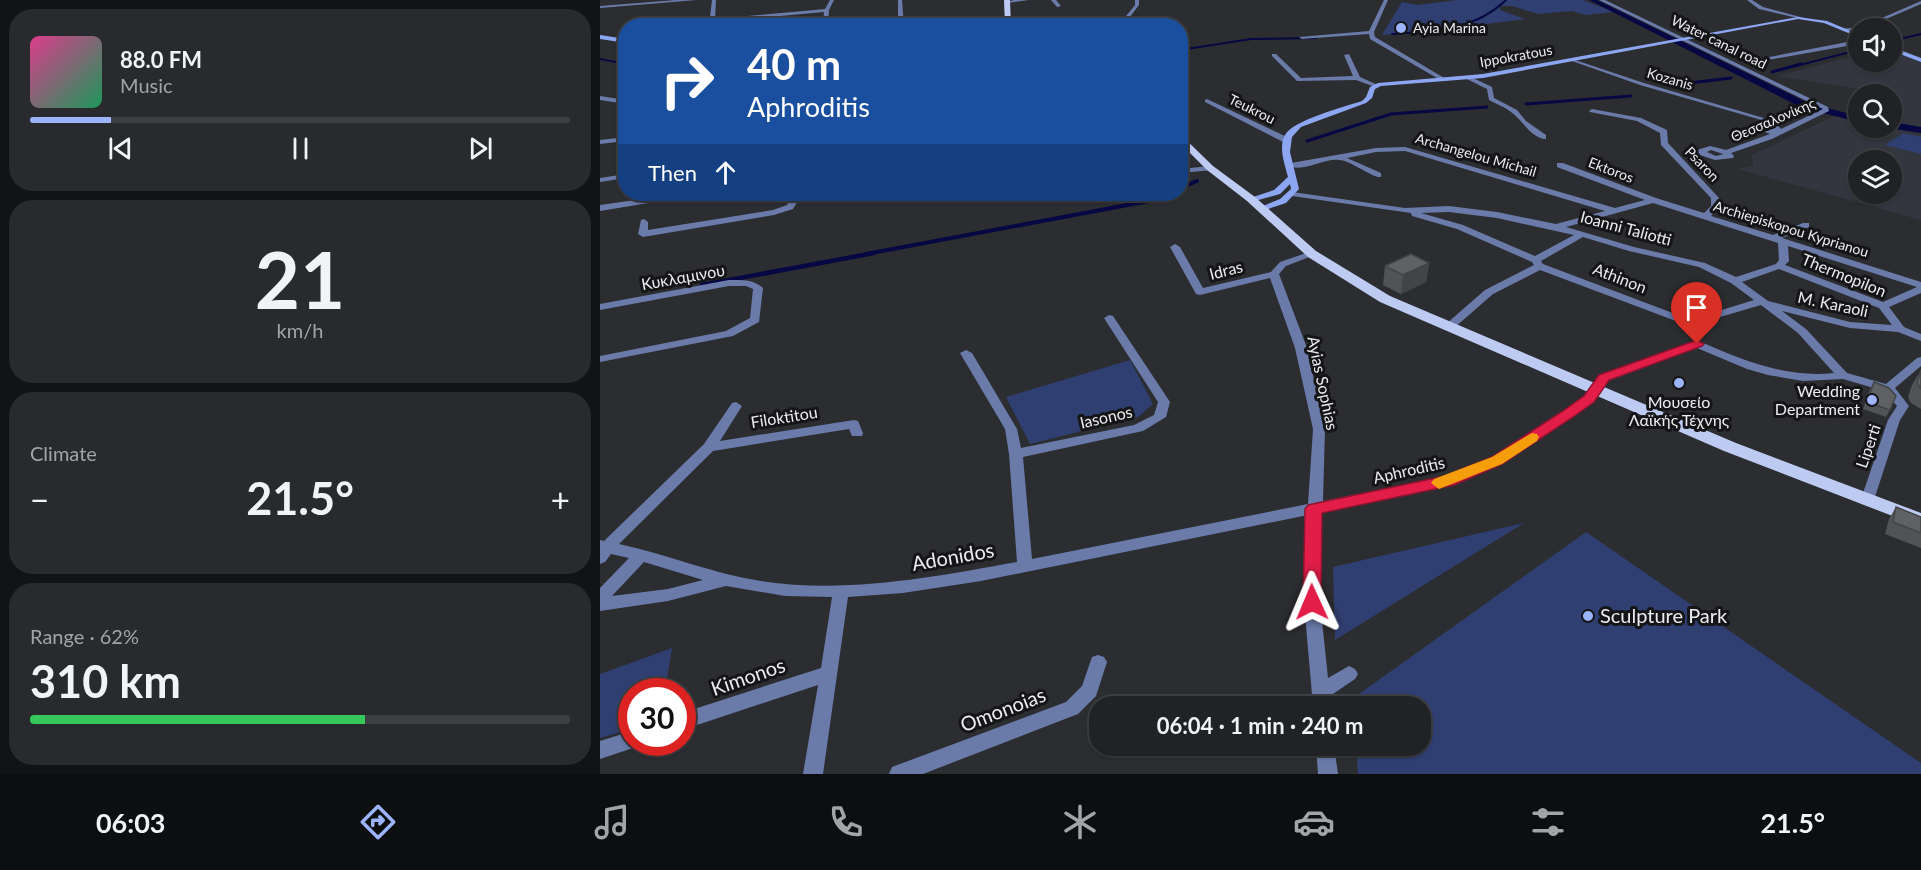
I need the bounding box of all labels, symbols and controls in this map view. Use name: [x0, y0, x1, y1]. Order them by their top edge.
street label: Water canal road: [1669, 11, 1770, 72]
map controls: [1848, 18, 1902, 204]
button: sound: [1848, 18, 1902, 72]
place label: Ayia Marina: [1413, 19, 1486, 36]
marker: Ayia Marina: [1394, 21, 1408, 35]
text: 40 m: [747, 39, 841, 89]
street label: Ippokratous: [1478, 41, 1553, 70]
icon: right: [648, 42, 726, 120]
text: 88.0 FM: [120, 46, 202, 73]
street label: Kozanis: [1645, 64, 1695, 93]
text: Music: [120, 73, 173, 97]
button: search: [1848, 84, 1902, 138]
text: Aphroditis: [747, 90, 870, 123]
street label: Teukrou: [1226, 90, 1278, 127]
street label: Θεσσαλονίκης: [1728, 94, 1818, 145]
street label: Archangelou Michail: [1414, 129, 1539, 180]
icon: previous: [104, 132, 137, 165]
icon: pause: [284, 132, 317, 165]
icon: next: [464, 132, 497, 165]
street label: Psaron: [1682, 143, 1723, 185]
button: layers: [1848, 150, 1902, 204]
street label: Ektoros: [1586, 153, 1636, 186]
icon: ahead: [709, 156, 742, 189]
text: Then: [648, 159, 697, 186]
street label: Archiepiskopou Kyprianou: [1712, 197, 1871, 260]
street label: Ioanni Taliotti: [1578, 206, 1674, 249]
text: 21: [255, 232, 345, 326]
street label: Thermopilon: [1799, 249, 1889, 300]
street label: Idras: [1207, 256, 1245, 283]
street label: Athinon: [1591, 259, 1650, 296]
street label: Κυκλαμινου: [640, 260, 726, 293]
pin: [1671, 282, 1722, 344]
street label: M. Karaoli: [1796, 287, 1870, 320]
icon: arrive: [1680, 291, 1713, 324]
text: km/h: [277, 318, 323, 342]
street label: Ayias Sophias: [1304, 334, 1343, 432]
marker: Μουσείο Λαϊκής Τέχνης: [1672, 376, 1686, 390]
place label: Wedding Department: [1775, 381, 1860, 418]
place label: Μουσείο Λαϊκής Τέχνης: [1629, 392, 1730, 429]
marker: Wedding Department: [1865, 393, 1879, 407]
street label: Iasonos: [1078, 401, 1134, 432]
street label: Filoktitou: [749, 402, 819, 431]
street label: Liperti: [1851, 421, 1884, 470]
text: Climate: [30, 441, 97, 465]
street label: Aphroditis: [1371, 452, 1447, 487]
text: 21.5°: [246, 471, 354, 525]
text: −: [30, 479, 49, 519]
text: +: [551, 479, 570, 519]
street label: Adonidos: [910, 537, 996, 575]
position arrow: [1280, 570, 1344, 634]
place label: Sculpture Park: [1600, 603, 1728, 627]
marker: Sculpture Park: [1581, 609, 1595, 623]
text: Range · 62%: [30, 624, 139, 648]
street label: Kimonos: [707, 652, 788, 700]
text: 310 km: [30, 654, 181, 708]
speed limit sign: 30: [618, 678, 696, 756]
street label: Omonoias: [957, 682, 1049, 736]
text: 06:04 · 1 min · 240 m: [1157, 712, 1363, 739]
icon: directions: [357, 801, 399, 843]
icon: music: [591, 801, 633, 843]
icon: phone: [825, 801, 867, 843]
icon: climate: [1059, 801, 1101, 843]
icon: car: [1293, 801, 1335, 843]
icon: filters: [1527, 801, 1569, 843]
text: 06:03: [96, 806, 166, 839]
text: 21.5°: [1760, 806, 1825, 839]

